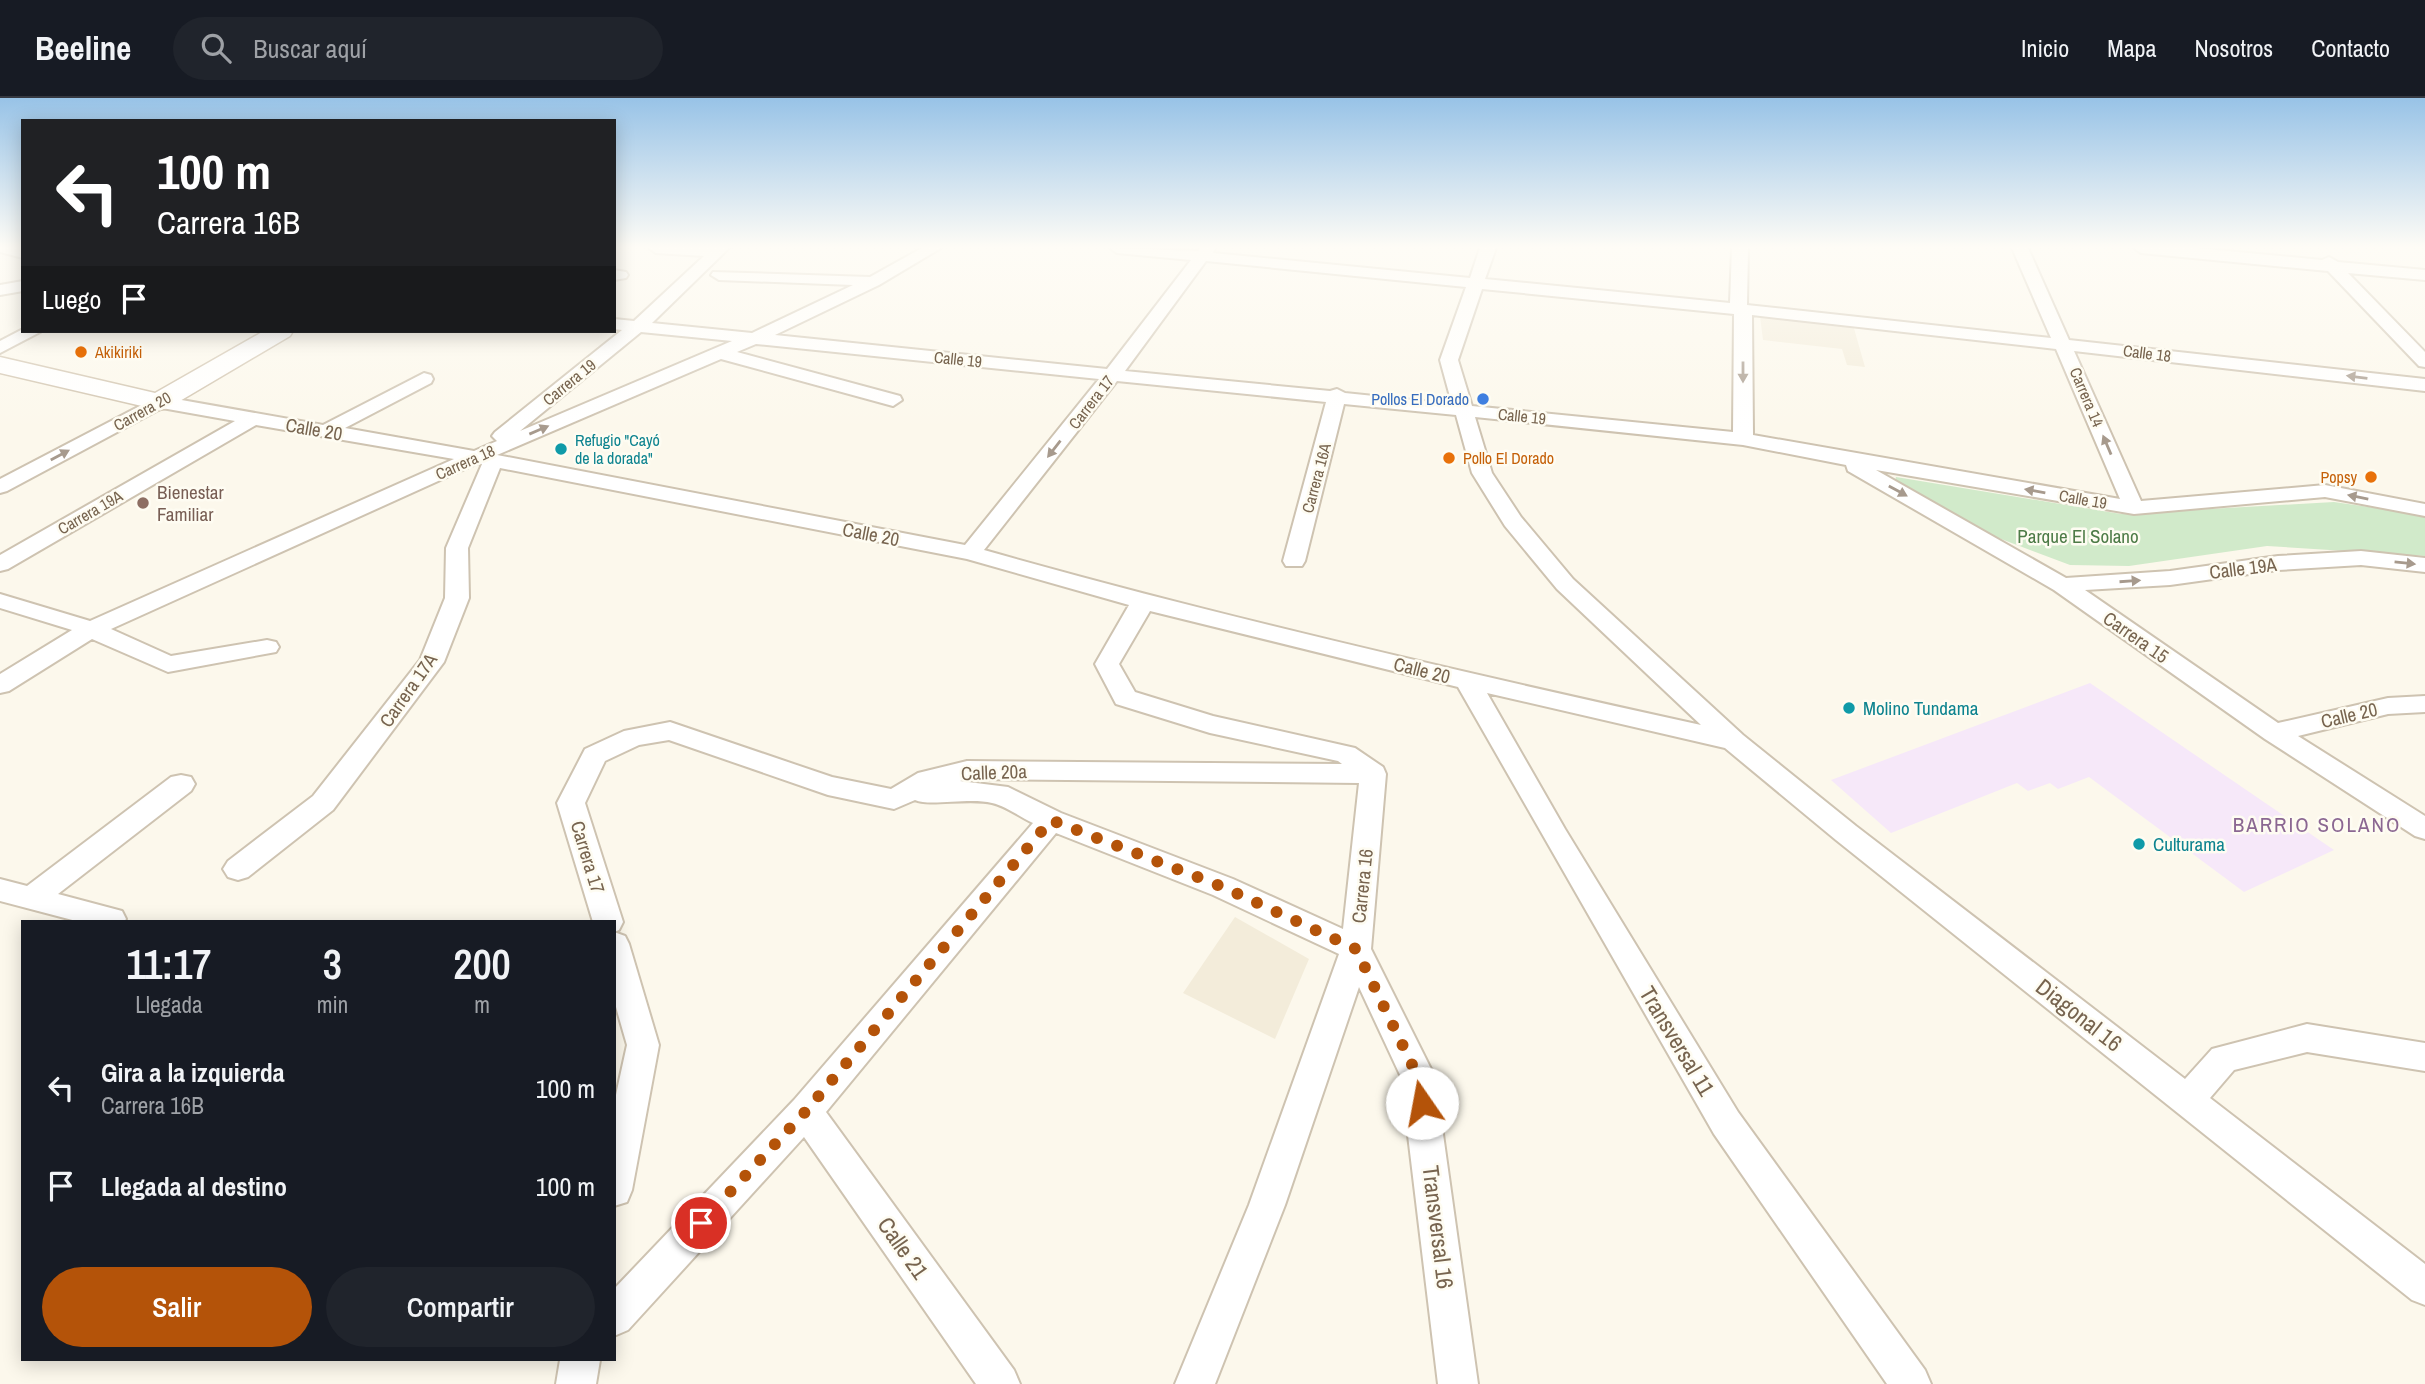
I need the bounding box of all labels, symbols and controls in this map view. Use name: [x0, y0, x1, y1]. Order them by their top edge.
search box: [173, 17, 663, 80]
text: Beeline: [35, 26, 131, 70]
icon: search: [197, 29, 235, 67]
text: Buscar aquí: [253, 31, 367, 66]
text: Inicio: [2021, 32, 2069, 64]
text: Mapa: [2107, 32, 2156, 64]
text: Nosotros: [2194, 32, 2273, 64]
text: Contacto: [2311, 32, 2390, 64]
text: 100 m: [157, 138, 271, 204]
icon: left: [42, 147, 133, 238]
text: Carrera 16B: [157, 201, 300, 244]
icon: arrive: [115, 280, 153, 318]
text: Luego: [42, 282, 101, 317]
street label: Calle 18: [2122, 339, 2172, 367]
place label: Akikiriki: [94, 341, 142, 363]
marker: Akikiriki: [73, 344, 89, 360]
street label: Calle 19: [933, 346, 983, 372]
street label: Carrera 19: [538, 354, 600, 410]
one-way arrow: [1737, 362, 1749, 384]
street label: Carrera 14: [2065, 364, 2109, 430]
street label: Carrera 17: [1063, 371, 1119, 433]
one-way arrow: [2346, 372, 2368, 383]
street label: Carrera 20: [109, 386, 175, 436]
place label: Pollos El Dorado: [1371, 388, 1469, 410]
marker: Pollos El Dorado: [1475, 391, 1491, 407]
street label: Calle 19: [1497, 403, 1547, 429]
street label: Calle 20: [284, 411, 344, 447]
one-way arrow: [528, 425, 549, 436]
place label: Refugio "Cayó de la dorada": [575, 429, 660, 469]
one-way arrow: [2102, 434, 2113, 455]
street label: Carrera 18: [432, 439, 498, 485]
one-way arrow: [1046, 439, 1061, 457]
street label: Carrera 16A: [1296, 440, 1336, 515]
marker: Refugio "Cayó de la dorada": [553, 441, 569, 457]
place label: Pollo El Dorado: [1463, 447, 1554, 469]
one-way arrow: [50, 449, 70, 461]
marker: Pollo El Dorado: [1441, 450, 1457, 466]
place label: Popsy: [2321, 466, 2357, 488]
marker: Popsy: [2363, 469, 2379, 485]
place label: Bienestar Familiar: [157, 479, 225, 527]
street label: Carrera 19A: [54, 484, 127, 539]
street label: Calle 19: [2057, 484, 2109, 514]
one-way arrow: [1888, 485, 1908, 497]
one-way arrow: [2024, 485, 2046, 496]
one-way arrow: [2347, 491, 2369, 502]
marker: Bienestar Familiar: [135, 495, 151, 511]
street label: Calle 20: [840, 516, 902, 552]
park label: Parque El Solano: [2017, 523, 2139, 549]
street label: Calle 19A: [2208, 551, 2279, 585]
one-way arrow: [2394, 557, 2416, 568]
one-way arrow: [2119, 575, 2141, 586]
street label: Carrera 15: [2098, 605, 2174, 669]
street label: Carrera 17A: [373, 647, 443, 732]
street label: Calle 20: [1391, 650, 1453, 690]
place label: Molino Tundama: [1863, 695, 1979, 721]
street label: Calle 20: [2318, 696, 2380, 734]
marker: Molino Tundama: [1841, 700, 1857, 716]
street label: Calle 20a: [961, 758, 1028, 786]
district label: BARRIO SOLANO: [2233, 810, 2401, 839]
street label: Carrera 17: [565, 818, 611, 897]
place label: Culturama: [2153, 831, 2225, 857]
marker: Culturama: [2131, 836, 2147, 852]
street label: Carrera 16: [1345, 848, 1379, 924]
text: 11:17: [126, 936, 212, 992]
text: 3: [323, 936, 342, 992]
text: 200: [453, 936, 511, 992]
street label: Diagonal 16: [2030, 971, 2129, 1058]
street label: Transversal 11: [1633, 980, 1723, 1102]
text: Llegada: [135, 989, 202, 1020]
text: min: [317, 989, 348, 1020]
text: m: [474, 989, 490, 1020]
text: Gira a la izquierda: [101, 1055, 285, 1090]
position arrow: [1385, 1066, 1459, 1140]
icon: left: [42, 1069, 80, 1107]
text: 100 m: [536, 1071, 595, 1106]
text: Carrera 16B: [101, 1090, 204, 1121]
street label: Transversal 16: [1416, 1163, 1461, 1290]
icon: arrive: [42, 1167, 80, 1205]
text: Llegada al destino: [101, 1169, 287, 1204]
text: 100 m: [536, 1169, 595, 1204]
pin: [671, 1193, 731, 1253]
icon: arrive: [682, 1204, 720, 1242]
street label: Calle 21: [871, 1210, 936, 1285]
button: Salir: [42, 1267, 312, 1347]
button: Compartir: [326, 1267, 595, 1347]

